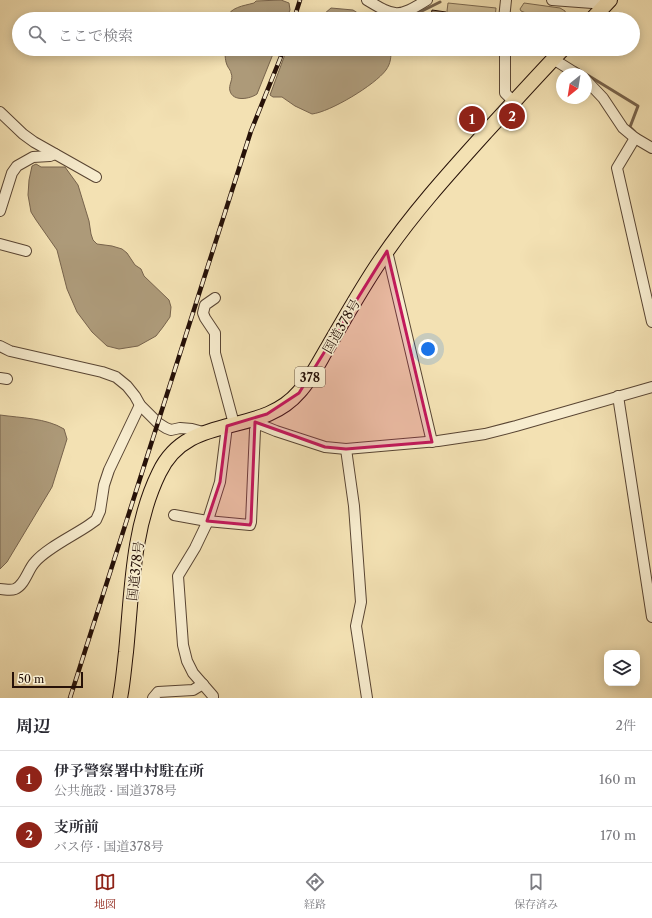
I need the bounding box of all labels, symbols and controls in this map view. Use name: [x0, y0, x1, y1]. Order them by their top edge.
search box: [12, 12, 640, 56]
icon: search: [26, 23, 48, 45]
text: ここで検索: [58, 26, 133, 45]
north arrow: [556, 68, 592, 104]
pin: 2: [499, 101, 525, 131]
pin: 1: [459, 104, 485, 134]
street label: 国道378号: [319, 296, 363, 356]
your location: [418, 339, 438, 359]
road number: 378: [295, 367, 325, 387]
street label: 国道378号: [123, 540, 147, 602]
map controls: [604, 650, 640, 686]
button: layers: [604, 650, 640, 686]
scale bar: [12, 670, 83, 689]
text: 50 m: [18, 672, 44, 686]
text: 周辺: [16, 716, 50, 736]
text: 2件: [616, 717, 636, 733]
text: 伊予警察署中村駐在所: [54, 761, 204, 780]
text: 1: [26, 771, 32, 787]
text: 160 m: [599, 771, 636, 787]
text: 公共施設 · 国道378号: [54, 782, 177, 798]
text: 支所前: [54, 817, 99, 836]
text: 2: [25, 827, 33, 843]
text: 170 m: [600, 827, 636, 843]
text: バス停 · 国道378号: [54, 838, 164, 854]
tab: 地図: [94, 871, 116, 911]
tab: 経路: [304, 871, 326, 911]
tab: 保存済み: [514, 871, 558, 911]

